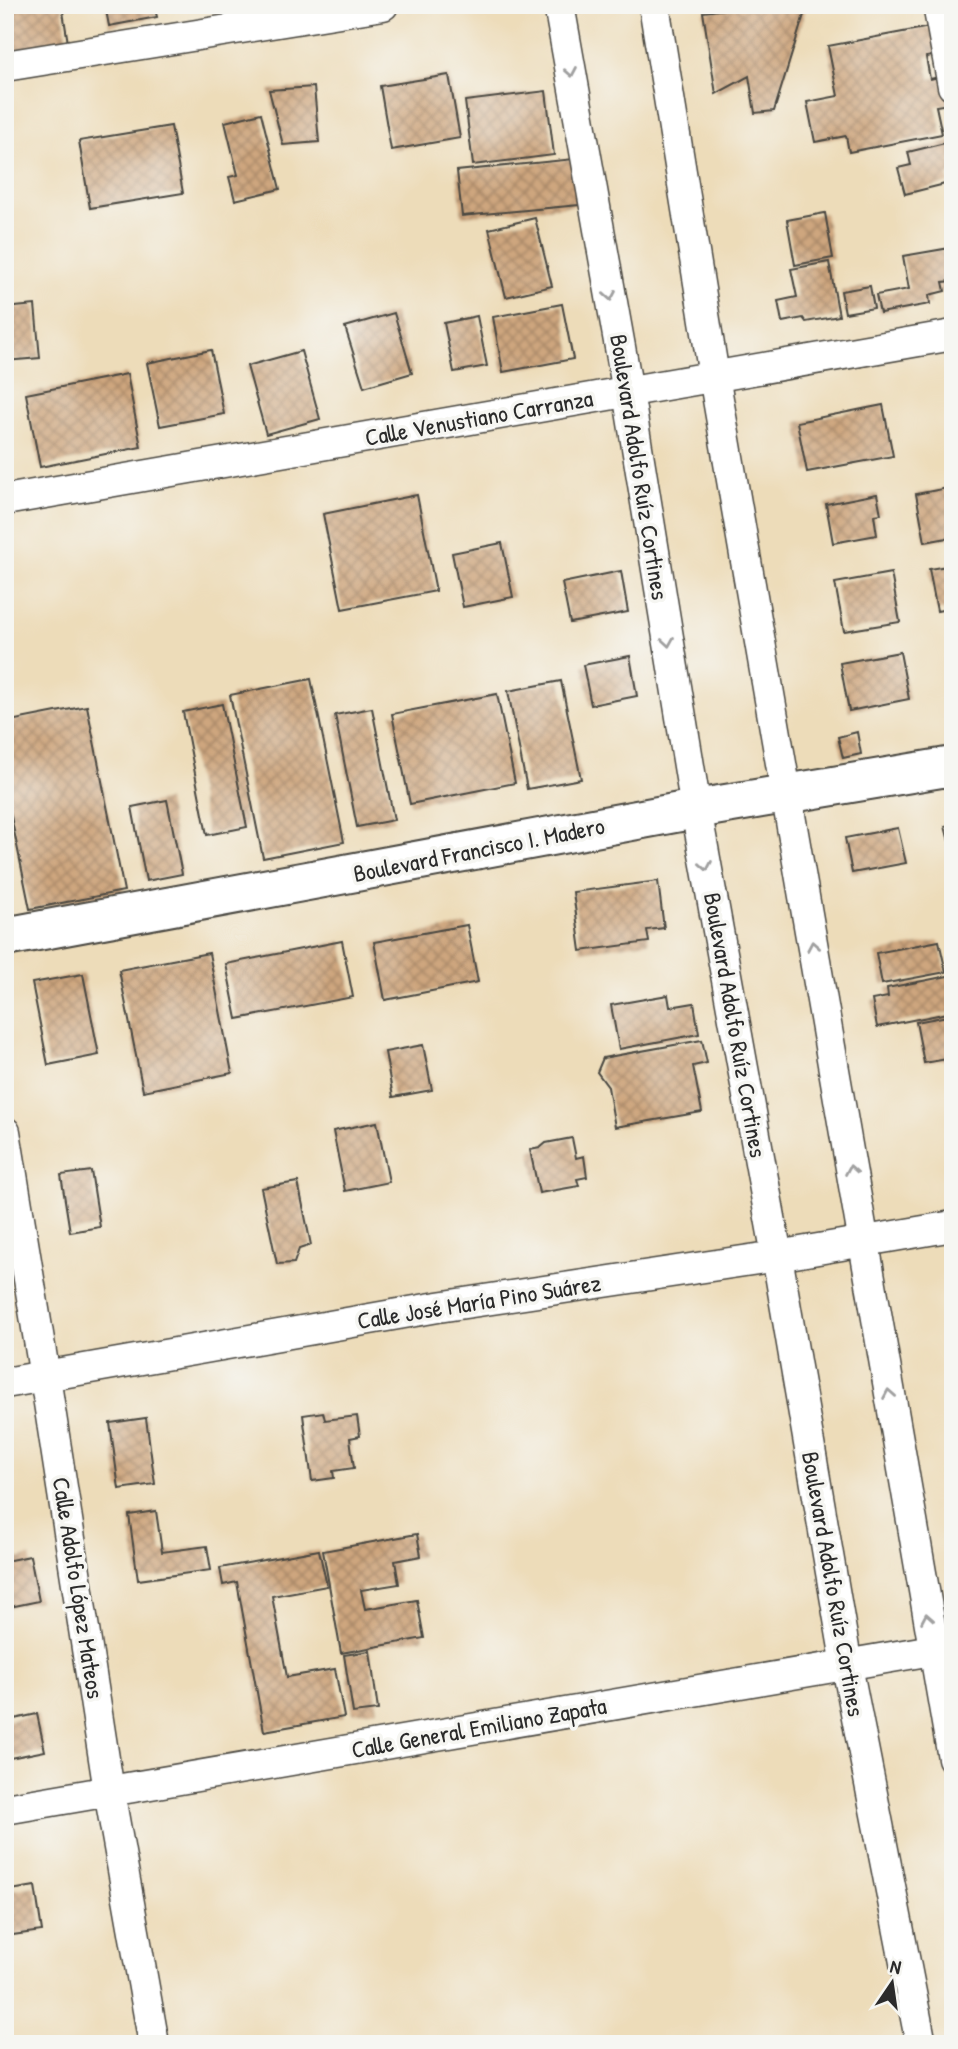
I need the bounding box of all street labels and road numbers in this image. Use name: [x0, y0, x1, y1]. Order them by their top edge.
street label: Boulevard Adolfo Ruíz Cortines: [603, 332, 677, 602]
street label: Calle Venustiano Carranza: [362, 381, 595, 453]
street label: Boulevard Francisco I. Madero: [350, 809, 607, 889]
street label: Boulevard Adolfo Ruíz Cortines: [697, 890, 775, 1160]
street label: Calle José María Pino Suárez: [355, 1266, 603, 1336]
street label: Boulevard Adolfo Ruíz Cortines: [795, 1449, 873, 1719]
street label: Calle Adolfo López Mateos: [46, 1475, 112, 1701]
street label: Calle General Emiliano Zapata: [349, 1689, 609, 1765]

